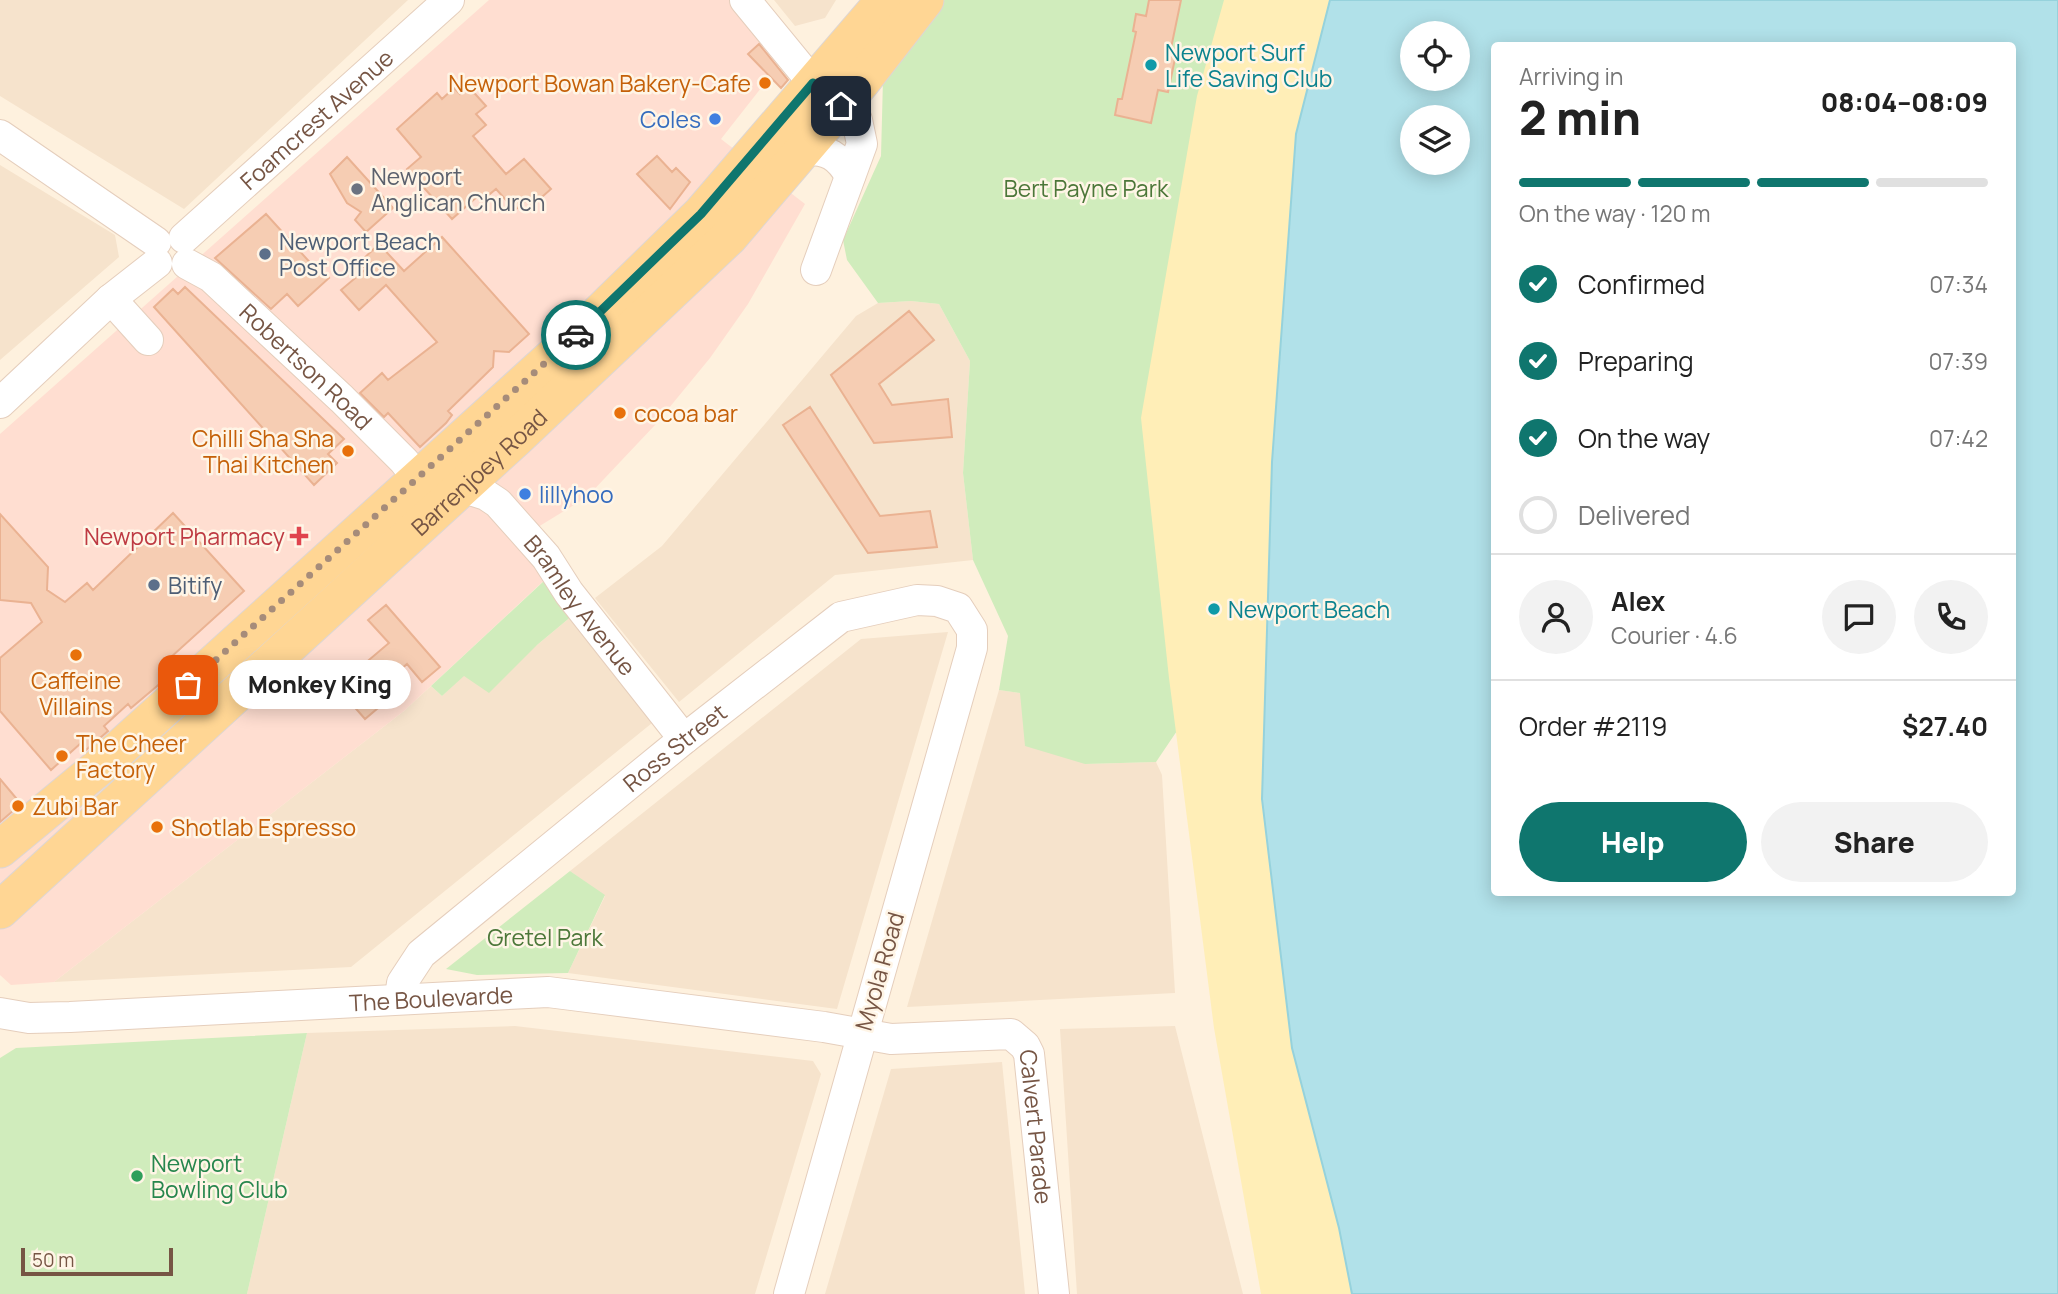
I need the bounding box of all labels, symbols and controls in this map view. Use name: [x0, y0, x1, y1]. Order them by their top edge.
map controls: [1400, 21, 1470, 175]
button: locate: [1400, 21, 1470, 91]
place label: Newport Surf Life Saving Club: [1165, 36, 1332, 94]
street label: Foamcrest Avenue: [233, 42, 400, 196]
marker: Newport Surf Life Saving Club: [1143, 57, 1159, 73]
text: Arriving in: [1519, 60, 1624, 92]
place label: Newport Bowan Bakery-Cafe: [448, 67, 751, 99]
marker: Newport Bowan Bakery-Cafe: [757, 75, 773, 91]
pin: [811, 76, 871, 136]
text: 08:04–08:09: [1821, 84, 1988, 120]
text: 2 min: [1519, 86, 1641, 149]
icon: home: [822, 87, 860, 125]
place label: Coles: [640, 103, 701, 135]
button: layers: [1400, 105, 1470, 175]
marker: Coles: [707, 111, 723, 127]
place label: Newport Anglican Church: [371, 160, 546, 218]
park label: Bert Payne Park: [1004, 172, 1169, 204]
marker: Newport Anglican Church: [349, 181, 365, 197]
text: On the way · 120 m: [1519, 197, 1711, 229]
place label: Newport Beach Post Office: [279, 225, 441, 283]
marker: Newport Beach Post Office: [257, 246, 273, 262]
icon: check: [1519, 265, 1557, 303]
text: Confirmed: [1578, 266, 1705, 302]
text: 07:34: [1929, 268, 1988, 300]
street label: Robertson Road: [233, 296, 380, 437]
courier: [541, 300, 611, 370]
icon: car: [557, 316, 595, 354]
icon: check: [1519, 342, 1557, 380]
text: Preparing: [1578, 343, 1694, 379]
text: 07:39: [1929, 345, 1988, 377]
place label: cocoa bar: [634, 397, 738, 429]
street label: Barrenjoey Road: [404, 401, 554, 542]
marker: cocoa bar: [612, 405, 628, 421]
icon: check: [1519, 419, 1557, 457]
text: On the way: [1578, 420, 1710, 456]
place label: Chilli Sha Sha Thai Kitchen: [192, 422, 334, 480]
text: 07:42: [1929, 422, 1988, 454]
marker: Chilli Sha Sha Thai Kitchen: [340, 443, 356, 459]
place label: lillyhoo: [539, 478, 614, 510]
marker: lillyhoo: [517, 486, 533, 502]
text: Delivered: [1578, 497, 1690, 533]
place label: Newport Pharmacy: [84, 520, 285, 552]
marker: Newport Pharmacy: [291, 528, 307, 544]
street label: Bramley Avenue: [517, 528, 644, 682]
place label: Bitify: [168, 569, 222, 601]
marker: Bitify: [146, 577, 162, 593]
button: person: [1519, 580, 1593, 654]
button: chat: [1822, 580, 1896, 654]
button: phone: [1914, 580, 1988, 654]
text: Alex: [1611, 583, 1665, 619]
place label: Newport Beach: [1228, 593, 1390, 625]
marker: Newport Beach: [1206, 601, 1222, 617]
text: Courier · 4.6: [1611, 619, 1738, 651]
marker: Caffeine Villains: [68, 647, 84, 663]
pin: [158, 655, 218, 715]
callout: Monkey King: [230, 660, 412, 710]
place label: Caffeine Villains: [31, 664, 121, 722]
icon: bag: [169, 666, 207, 704]
text: Monkey King: [248, 668, 392, 700]
street label: Ross Street: [616, 696, 733, 799]
text: Order #2119: [1519, 708, 1667, 744]
text: $27.40: [1902, 708, 1988, 744]
place label: The Cheer Factory: [76, 727, 187, 785]
marker: The Cheer Factory: [54, 748, 70, 764]
place label: Zubi Bar: [32, 790, 119, 822]
marker: Zubi Bar: [10, 798, 26, 814]
button: Help: [1519, 802, 1747, 882]
button: Share: [1761, 802, 1988, 882]
place label: Shotlab Espresso: [171, 811, 356, 843]
marker: Shotlab Espresso: [149, 819, 165, 835]
street label: Myola Road: [847, 908, 911, 1034]
park label: Gretel Park: [487, 921, 603, 953]
street label: The Boulevarde: [348, 978, 514, 1018]
street label: Calvert Parade: [1013, 1048, 1061, 1206]
place label: Newport Bowling Club: [151, 1147, 288, 1205]
marker: Newport Bowling Club: [129, 1168, 145, 1184]
scale bar: [21, 1245, 173, 1277]
text: 50 m: [32, 1247, 74, 1273]

